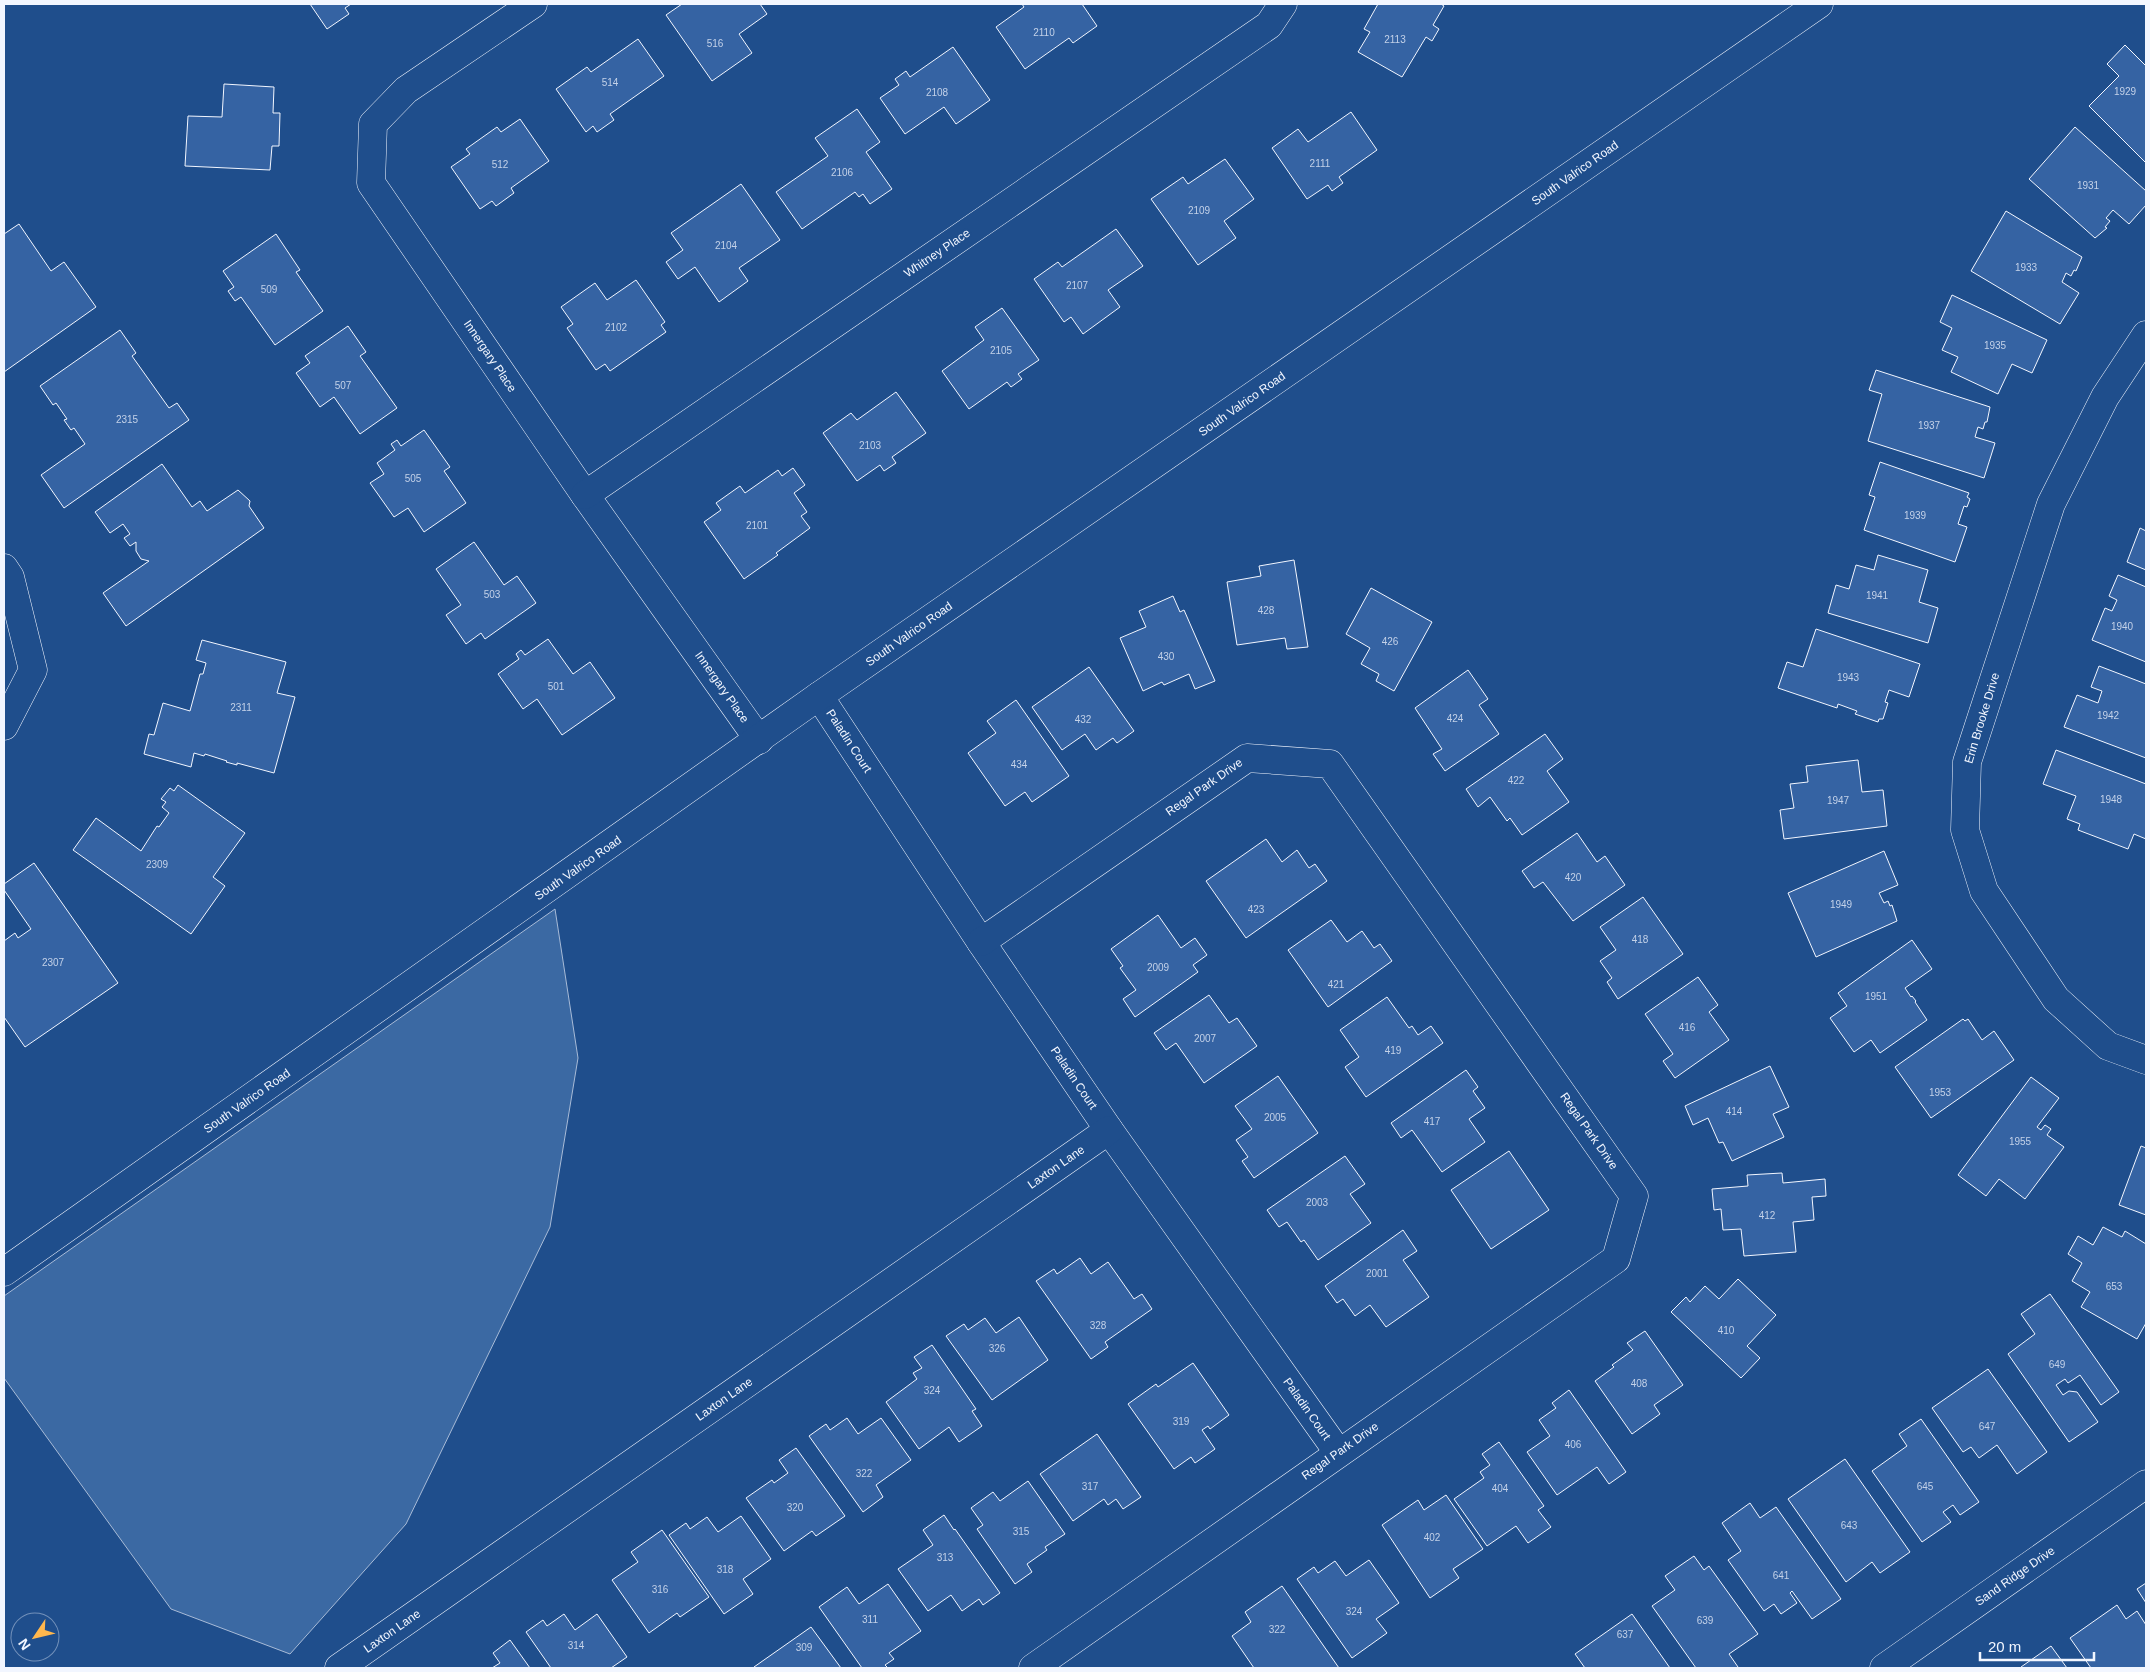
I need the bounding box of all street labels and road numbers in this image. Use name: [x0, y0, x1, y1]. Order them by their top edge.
street label: South Valrico Road: [1529, 138, 1621, 208]
street label: Whitney Place: [901, 226, 973, 280]
street label: Innergary Place: [461, 317, 519, 395]
street label: South Valrico Road: [1196, 369, 1288, 439]
street label: South Valrico Road: [863, 599, 955, 669]
street label: Innergary Place: [692, 649, 752, 726]
street label: Erin Brooke Drive: [1962, 671, 2003, 765]
street label: Paladin Court: [823, 707, 875, 776]
street label: Regal Park Drive: [1163, 755, 1245, 819]
street label: South Valrico Road: [532, 833, 624, 903]
street label: Paladin Court: [1048, 1044, 1101, 1113]
street label: South Valrico Road: [201, 1066, 293, 1136]
street label: Regal Park Drive: [1557, 1090, 1621, 1172]
street label: Laxton Lane: [1025, 1142, 1087, 1192]
street label: Laxton Lane: [693, 1374, 755, 1424]
street label: Paladin Court: [1280, 1375, 1334, 1443]
street label: Regal Park Drive: [1299, 1419, 1381, 1483]
street label: Sand Ridge Drive: [1972, 1543, 2058, 1609]
street label: Laxton Lane: [361, 1606, 423, 1656]

